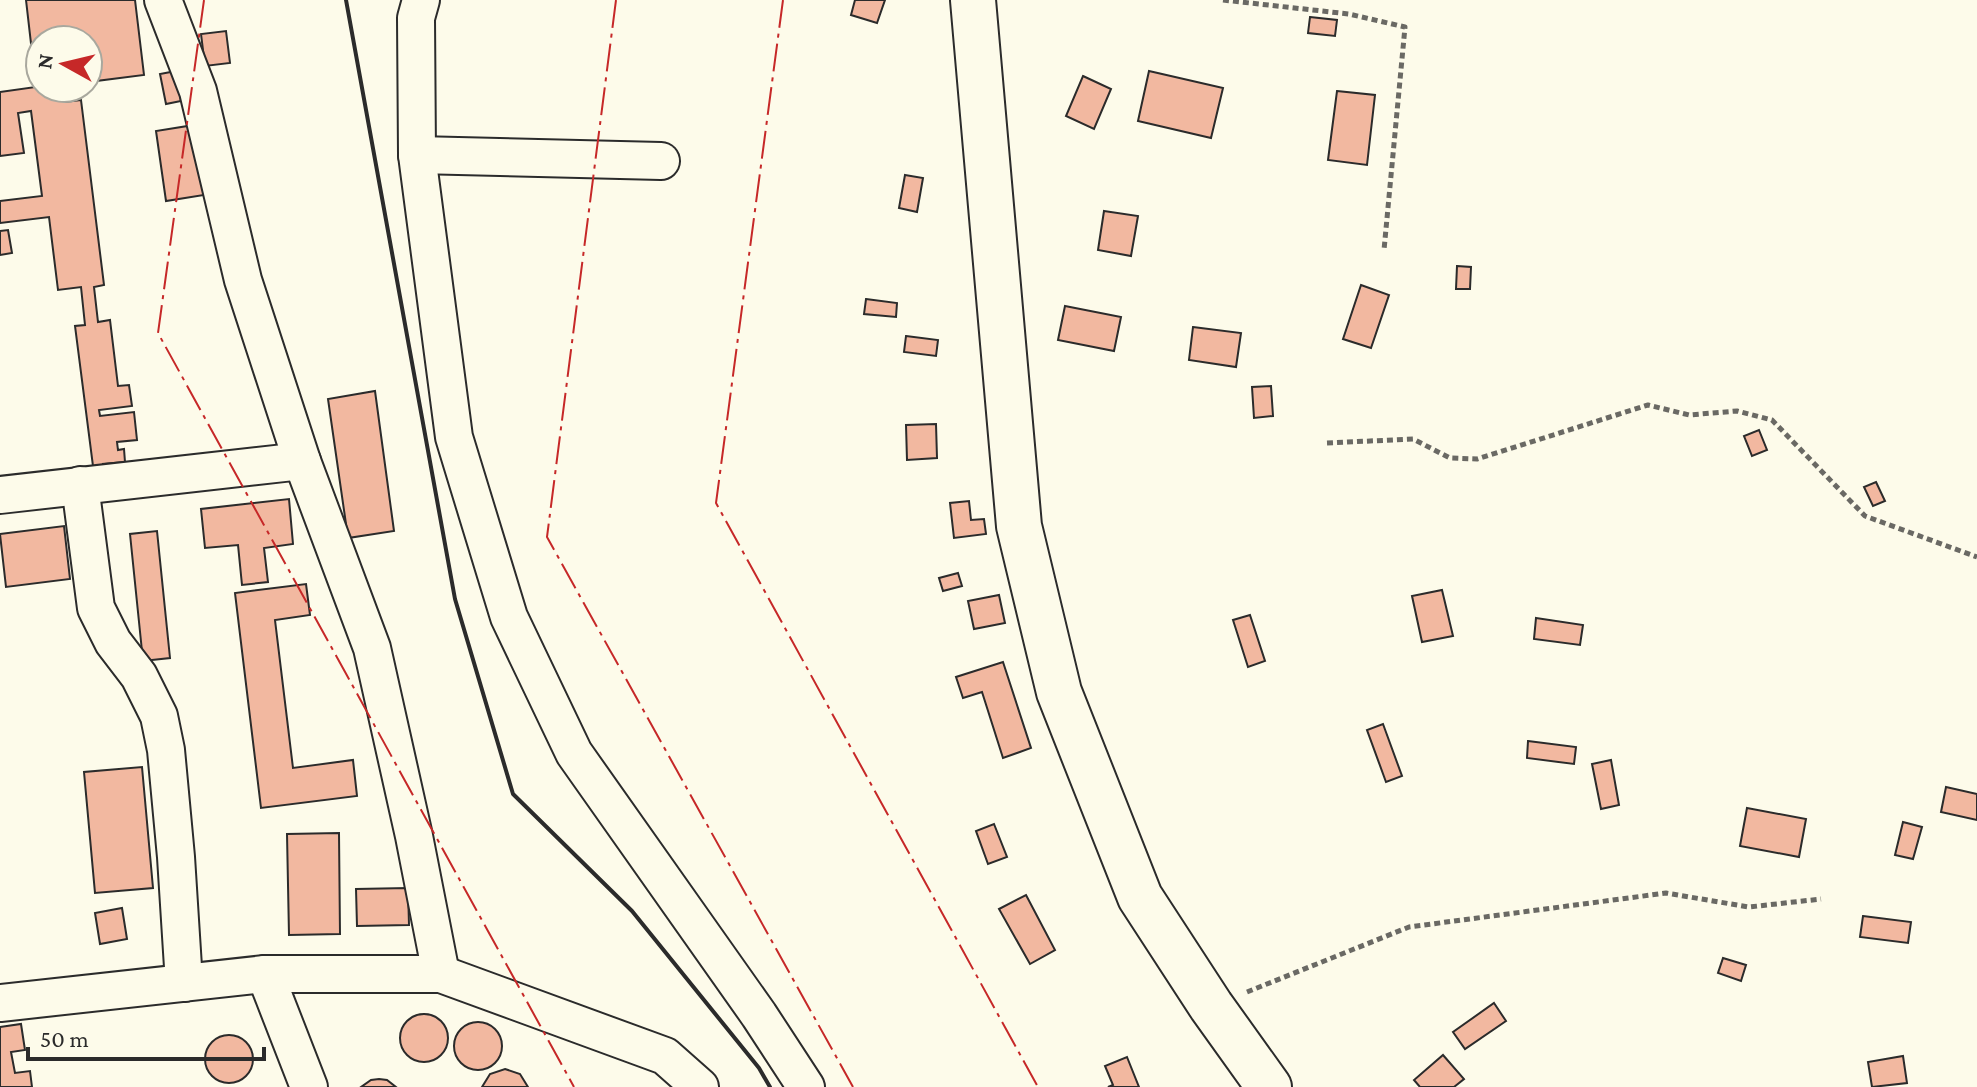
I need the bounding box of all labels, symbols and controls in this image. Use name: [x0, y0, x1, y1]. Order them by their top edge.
north arrow: [24, 24, 104, 104]
text: N: [31, 52, 58, 70]
scale bar: [28, 1011, 264, 1061]
text: 50 m: [40, 1025, 89, 1052]

